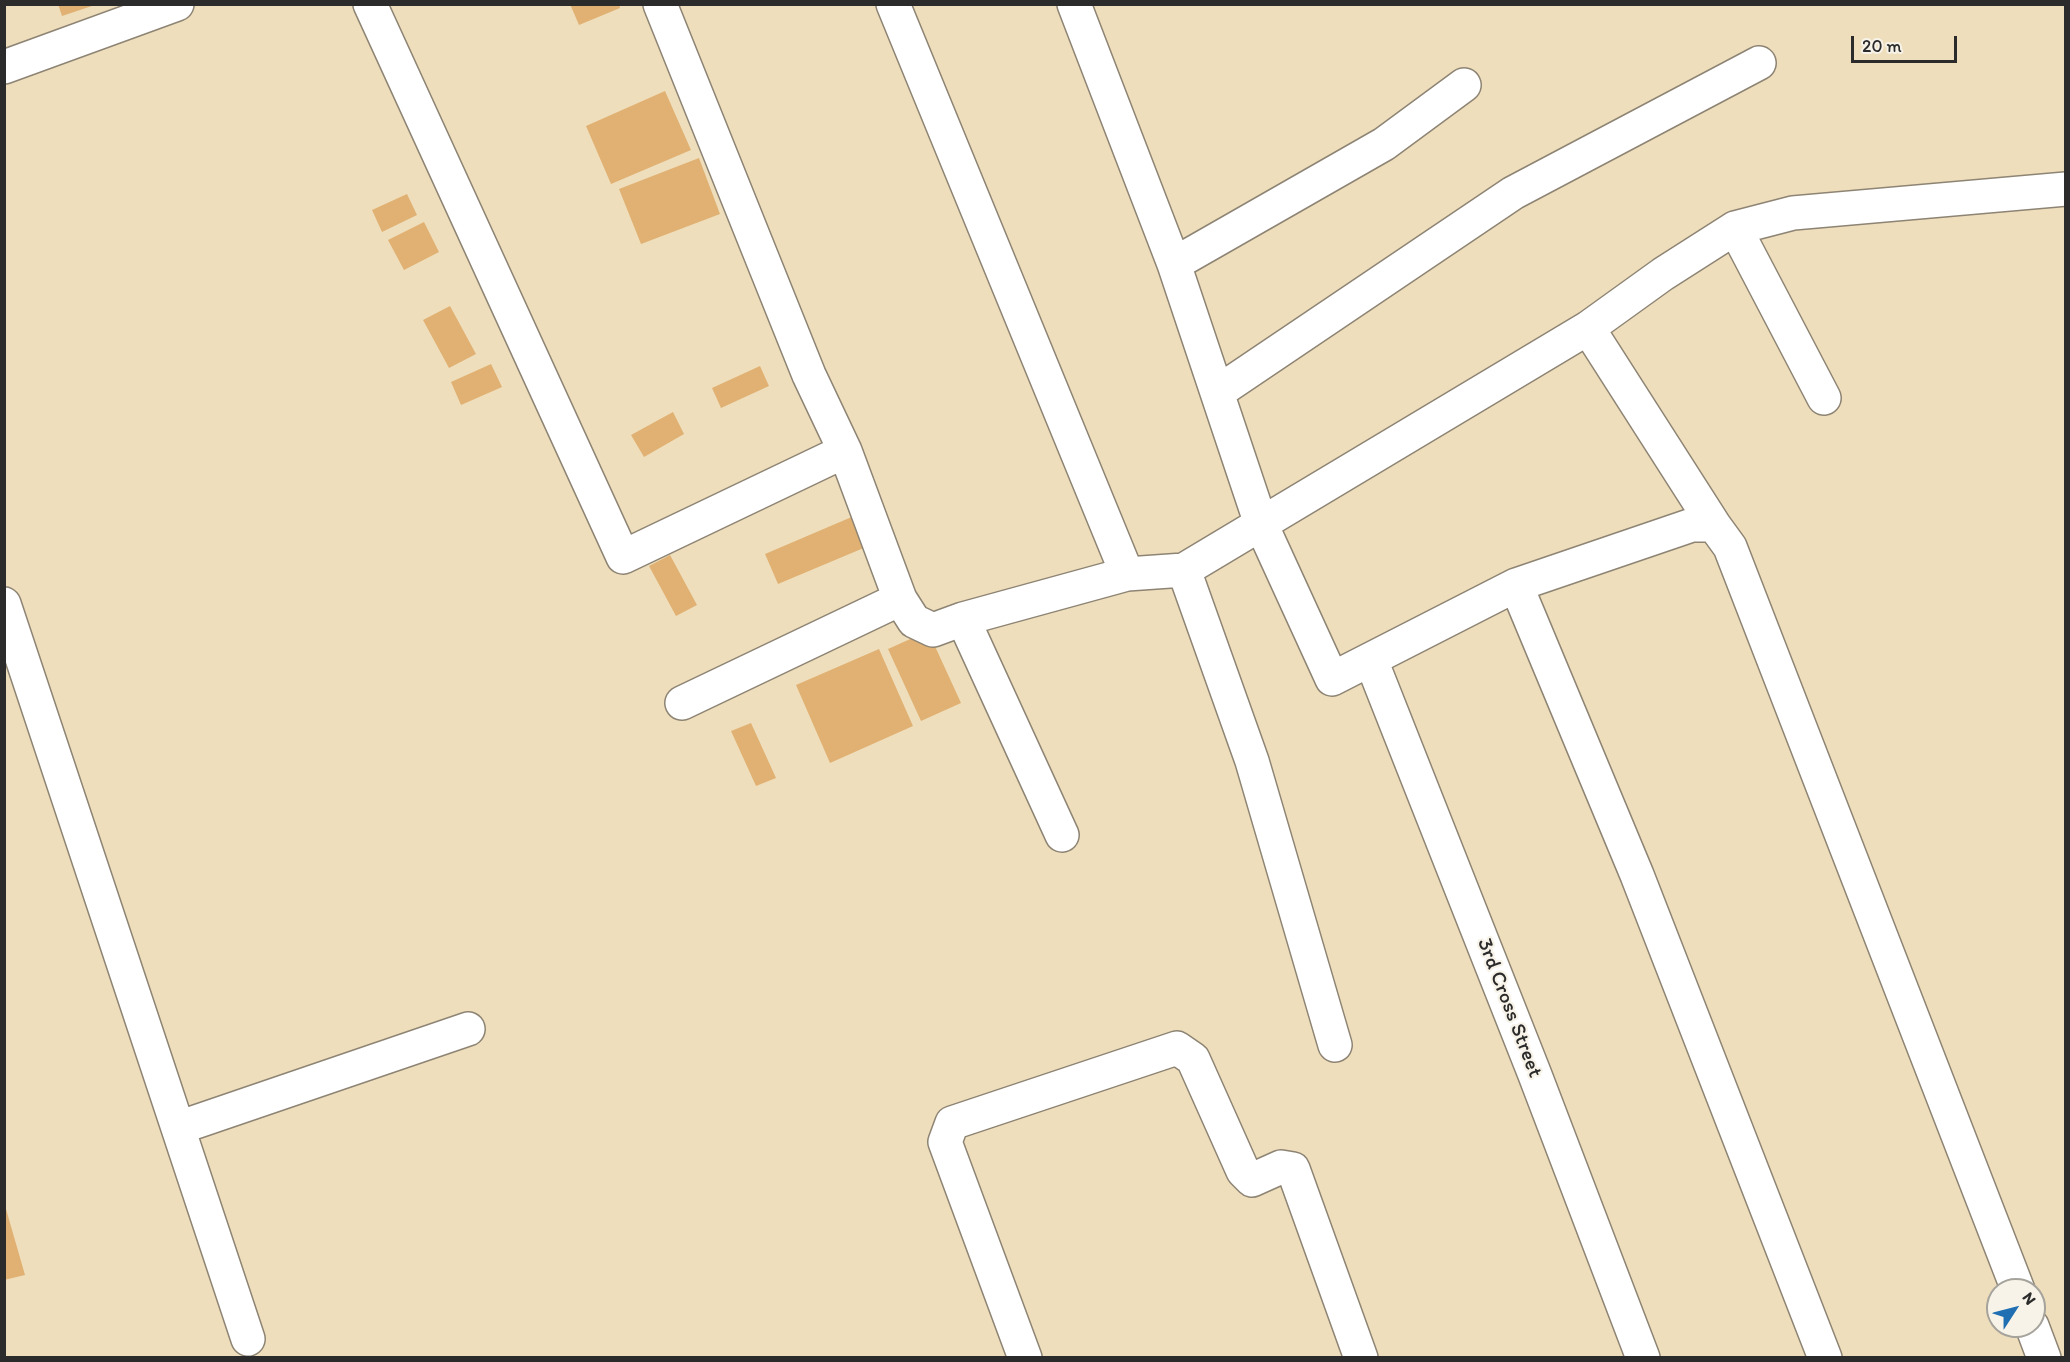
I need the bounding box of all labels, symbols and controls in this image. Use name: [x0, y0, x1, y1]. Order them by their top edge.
scale bar: [1854, 24, 1960, 62]
text: 20 m: [1862, 35, 1902, 57]
street label: 3rd Cross Street: [1471, 935, 1547, 1081]
north arrow: [1986, 1278, 2046, 1338]
text: N: [2018, 1288, 2040, 1308]

